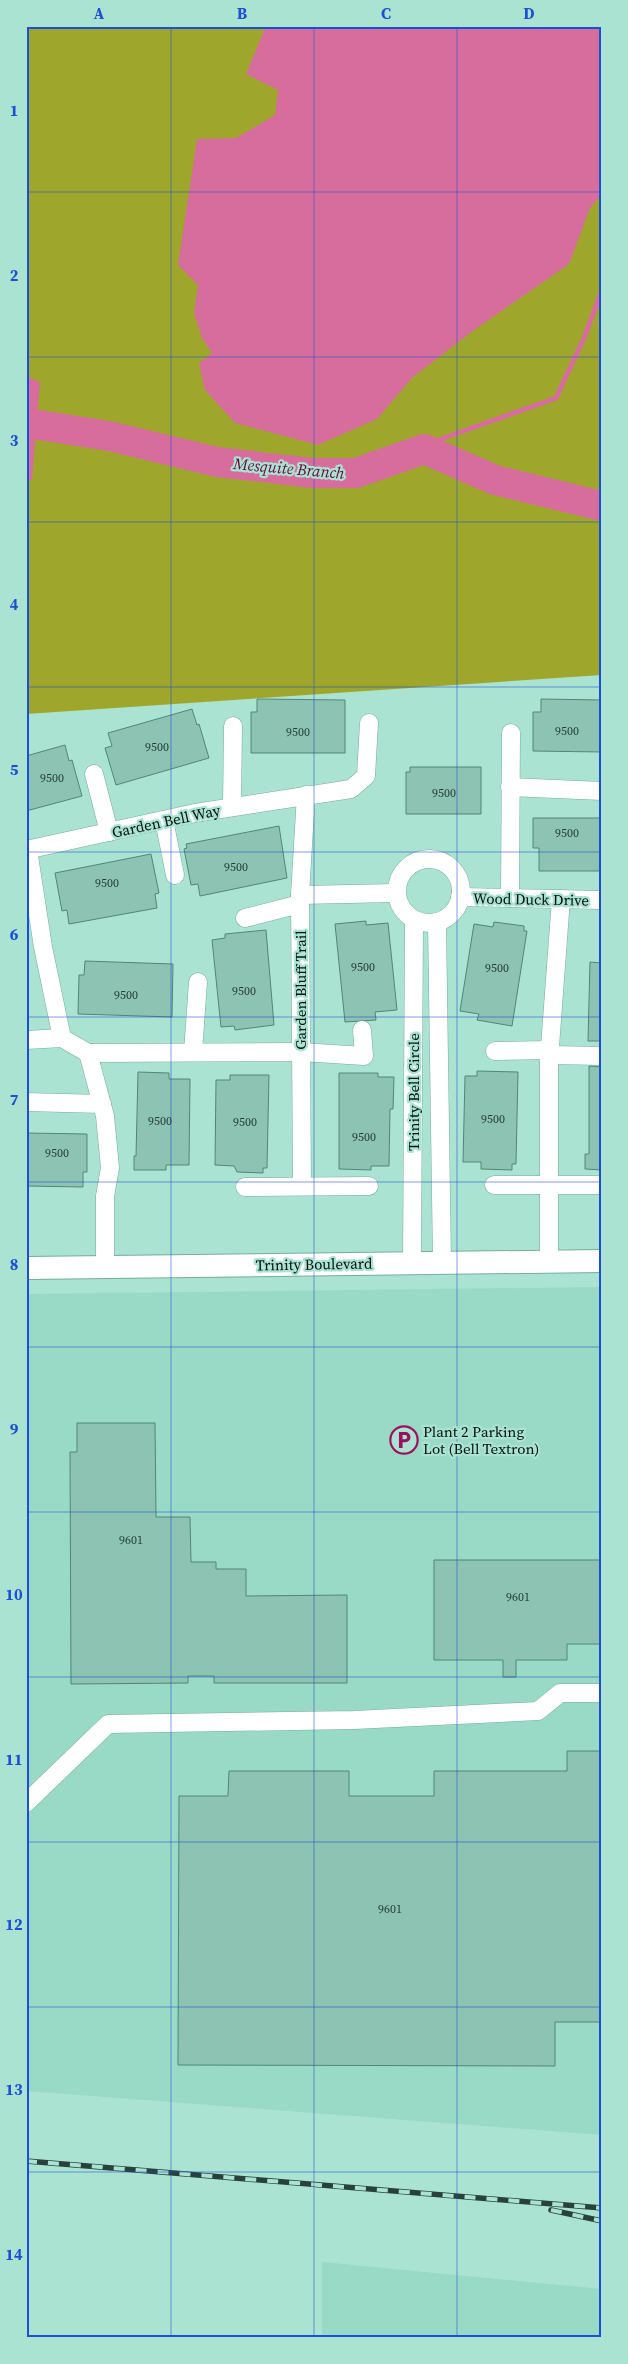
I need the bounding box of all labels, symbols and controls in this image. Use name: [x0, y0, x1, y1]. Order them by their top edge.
text: A: [94, 2, 105, 24]
text: B: [237, 2, 248, 24]
text: C: [381, 2, 391, 24]
text: D: [523, 2, 535, 24]
text: 1: [10, 99, 18, 121]
text: 2: [10, 264, 19, 286]
text: 3: [10, 429, 19, 451]
water label: Mesquite Branch: [232, 452, 346, 484]
text: 4: [10, 593, 19, 615]
house number: 9500: [555, 723, 579, 739]
house number: 9500: [286, 724, 310, 740]
house number: 9500: [145, 739, 169, 755]
text: 5: [10, 758, 19, 780]
house number: 9500: [40, 770, 64, 786]
house number: 9500: [432, 785, 456, 801]
street label: Garden Bell Way: [110, 799, 222, 843]
house number: 9500: [555, 825, 579, 841]
house number: 9500: [224, 859, 248, 875]
house number: 9500: [95, 875, 119, 891]
street label: Wood Duck Drive: [473, 887, 590, 911]
text: 6: [10, 923, 19, 945]
street label: Garden Bluff Trail: [290, 930, 311, 1050]
house number: 9500: [351, 959, 375, 975]
house number: 9500: [485, 960, 509, 976]
house number: 9500: [232, 983, 256, 999]
house number: 9500: [114, 987, 138, 1003]
street label: Trinity Bell Circle: [403, 1033, 424, 1151]
text: 7: [10, 1088, 19, 1110]
house number: 9500: [481, 1111, 505, 1127]
house number: 9500: [148, 1113, 172, 1129]
house number: 9500: [233, 1114, 257, 1130]
house number: 9500: [352, 1129, 376, 1145]
house number: 9500: [45, 1145, 69, 1161]
street label: Trinity Boulevard: [255, 1252, 373, 1276]
text: 8: [10, 1253, 18, 1275]
text: 9: [10, 1418, 19, 1440]
place label: Plant 2 Parking Lot (Bell Textron): [423, 1421, 539, 1459]
parking icon: Plant 2 Parking Lot (Bell Textron): [389, 1425, 419, 1455]
house number: 9601: [119, 1532, 143, 1548]
text: 10: [5, 1583, 23, 1605]
house number: 9601: [506, 1589, 530, 1605]
text: 11: [5, 1748, 23, 1770]
house number: 9601: [378, 1901, 402, 1917]
text: 12: [5, 1913, 23, 1935]
text: 13: [5, 2078, 23, 2100]
text: 14: [5, 2243, 23, 2265]

